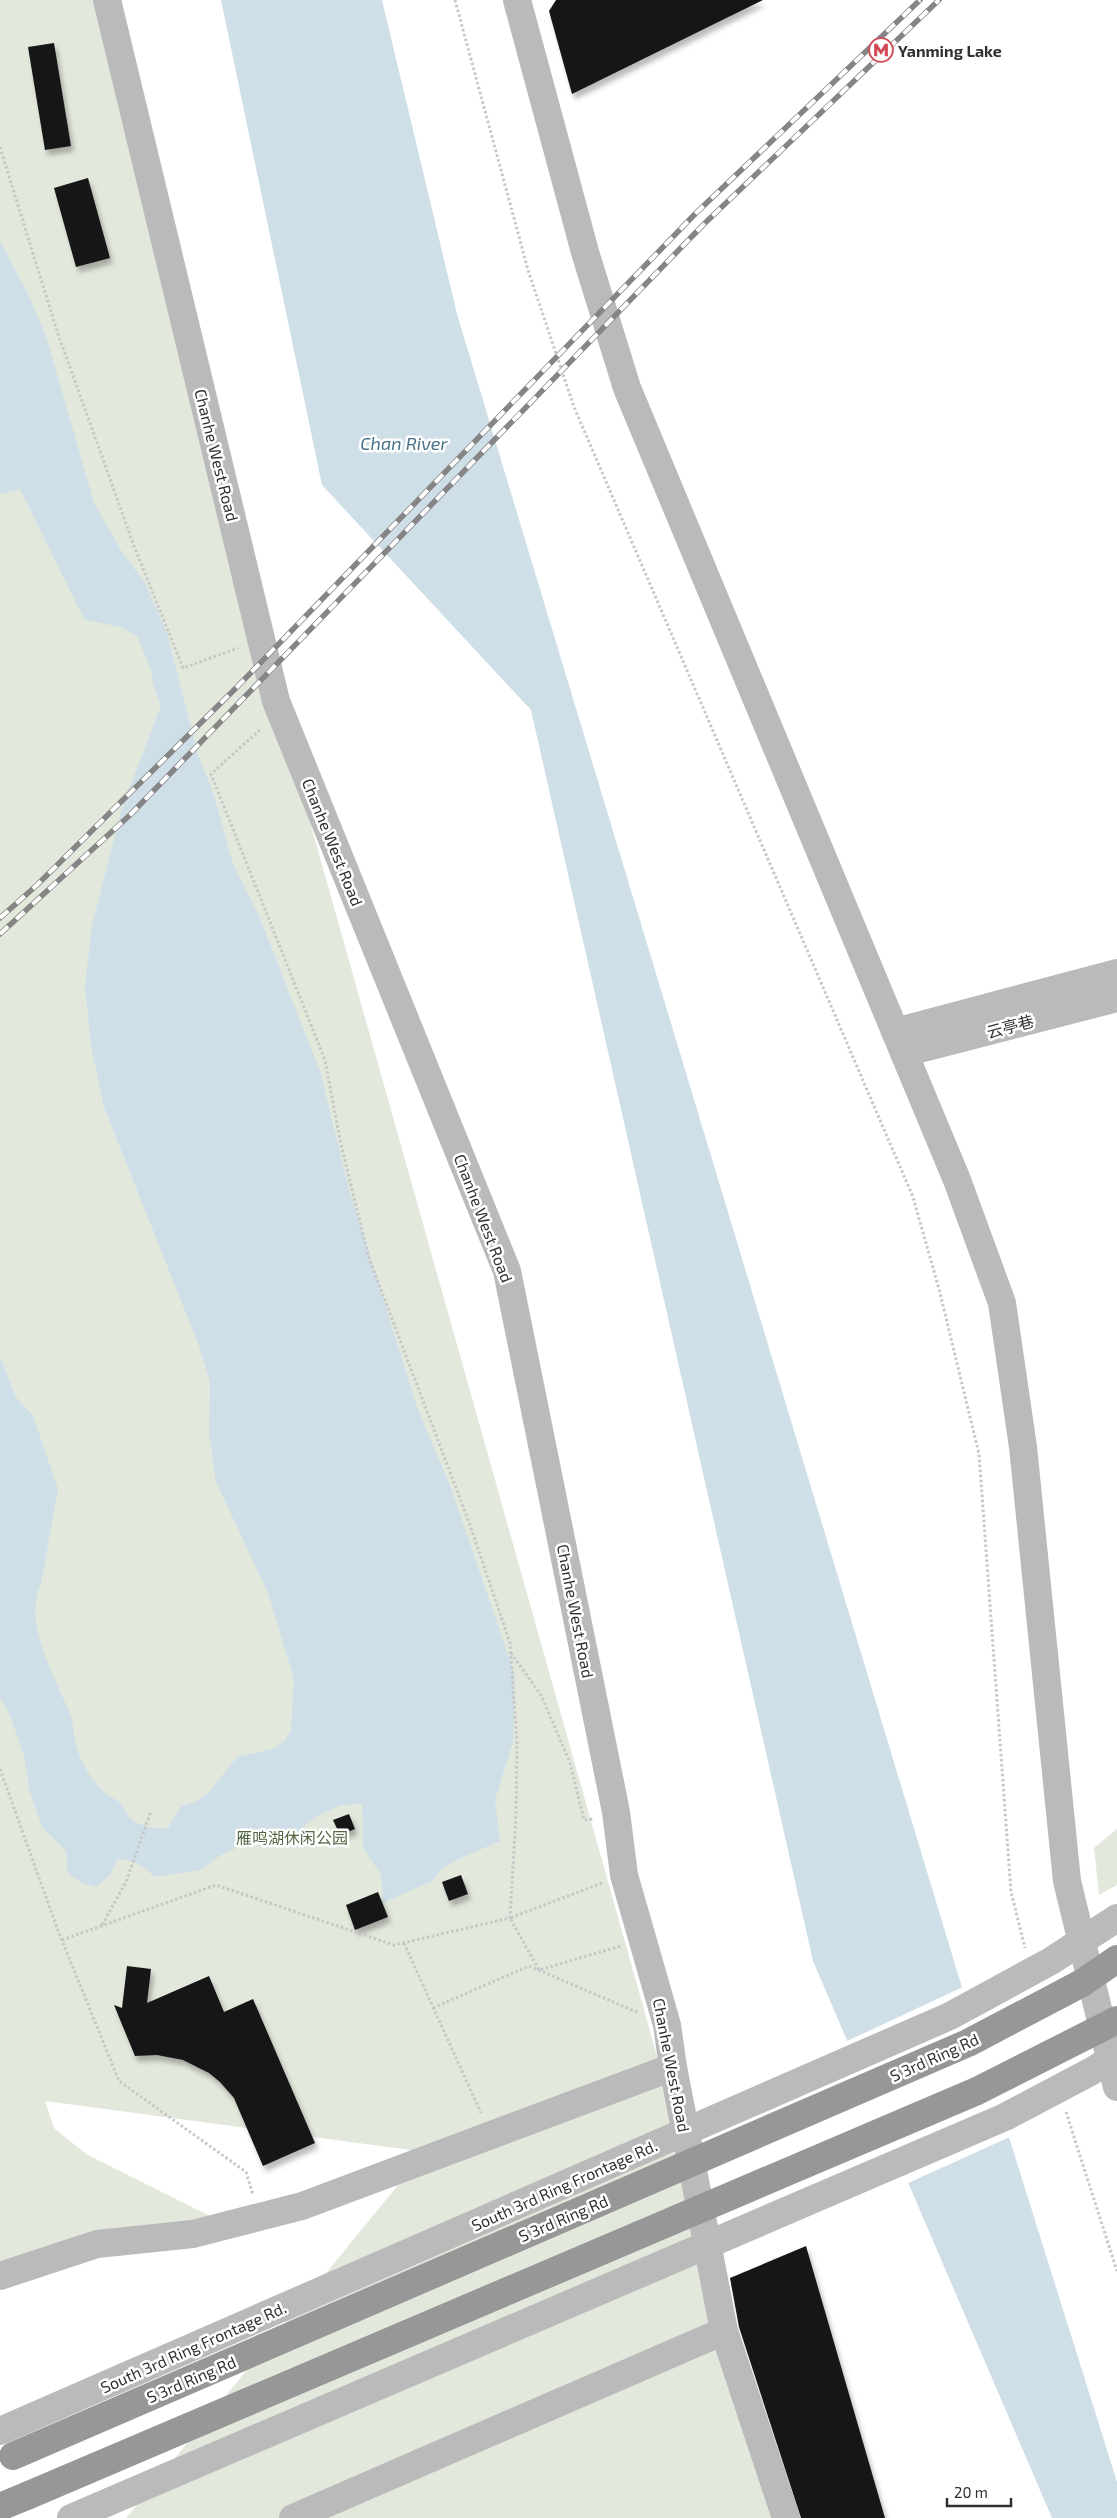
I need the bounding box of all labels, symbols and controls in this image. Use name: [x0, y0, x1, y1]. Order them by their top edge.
metro station icon: Yanming Lake: [868, 37, 894, 63]
place label: Yanming Lake: [898, 41, 1002, 60]
street label: Chanhe West Road: [191, 387, 243, 523]
water label: Chan River: [360, 432, 448, 454]
street label: Chanhe West Road: [299, 775, 367, 909]
street label: 云亭巷: [984, 1011, 1036, 1041]
street label: Chanhe West Road: [451, 1151, 517, 1285]
street label: Chanhe West Road: [554, 1543, 598, 1679]
park label: 雁鸣湖休闲公园: [236, 1828, 348, 1847]
street label: Chanhe West Road: [650, 1997, 694, 2133]
street label: S 3rd Ring Rd: [887, 2029, 981, 2085]
street label: South 3rd Ring Frontage Rd.: [468, 2135, 660, 2235]
street label: S 3rd Ring Rd: [515, 2191, 611, 2245]
street label: South 3rd Ring Frontage Rd.: [97, 2297, 289, 2397]
street label: S 3rd Ring Rd: [143, 2352, 239, 2406]
scale bar: [947, 2476, 1011, 2508]
text: 20 m: [954, 2483, 988, 2501]

